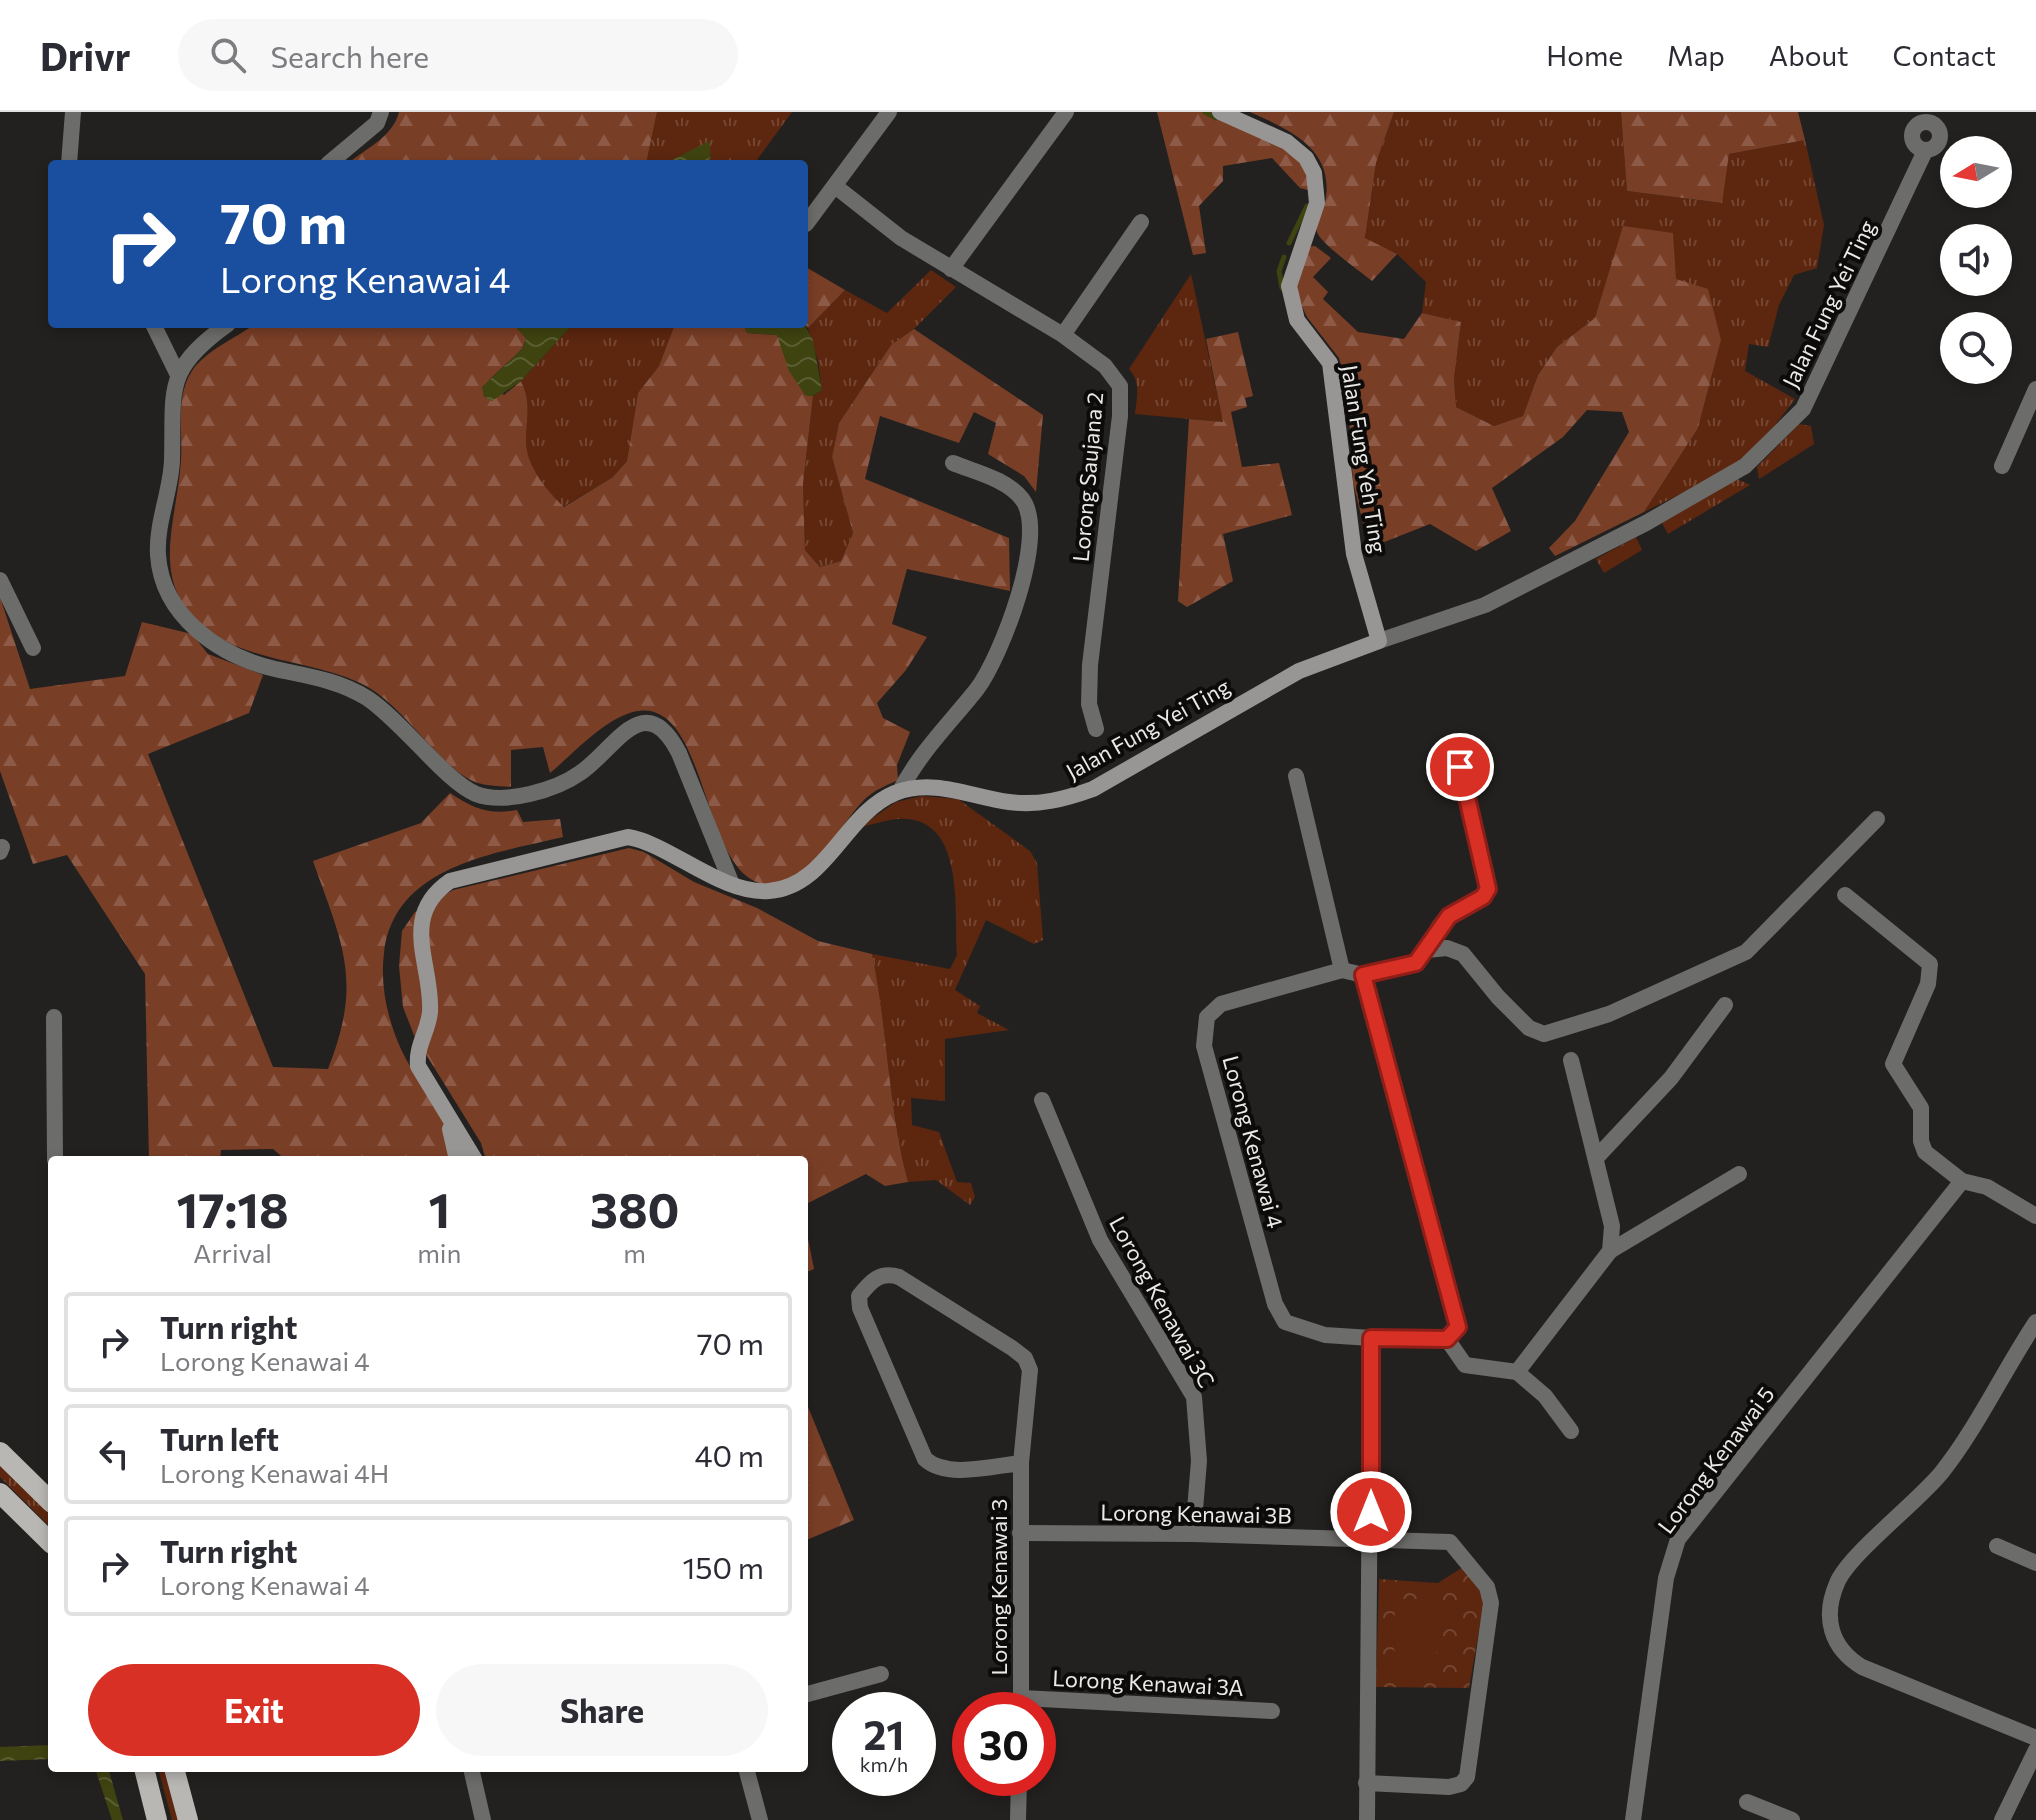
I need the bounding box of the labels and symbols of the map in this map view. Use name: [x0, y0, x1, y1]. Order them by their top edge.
north arrow: [1940, 136, 2012, 208]
street label: Jalan Fung Yei Ting: [1776, 215, 1881, 392]
street label: Jalan Fung Yeh Ting: [1336, 363, 1393, 555]
street label: Lorong Saujana 2: [1067, 391, 1108, 563]
street label: Jalan Fung Yei Ting: [1061, 672, 1234, 785]
pin: [1426, 733, 1494, 801]
street label: Lorong Kenawai 4: [1217, 1053, 1289, 1231]
street label: Lorong Kenawai 3C: [1104, 1211, 1221, 1392]
street label: Lorong Kenawai 5: [1652, 1381, 1780, 1538]
position arrow: [1329, 1470, 1413, 1554]
street label: Lorong Kenawai 3B: [1100, 1498, 1292, 1529]
street label: Lorong Kenawai 3: [985, 1499, 1012, 1675]
street label: Lorong Kenawai 3A: [1052, 1664, 1244, 1701]
speed limit sign: 30: [952, 1692, 1056, 1796]

